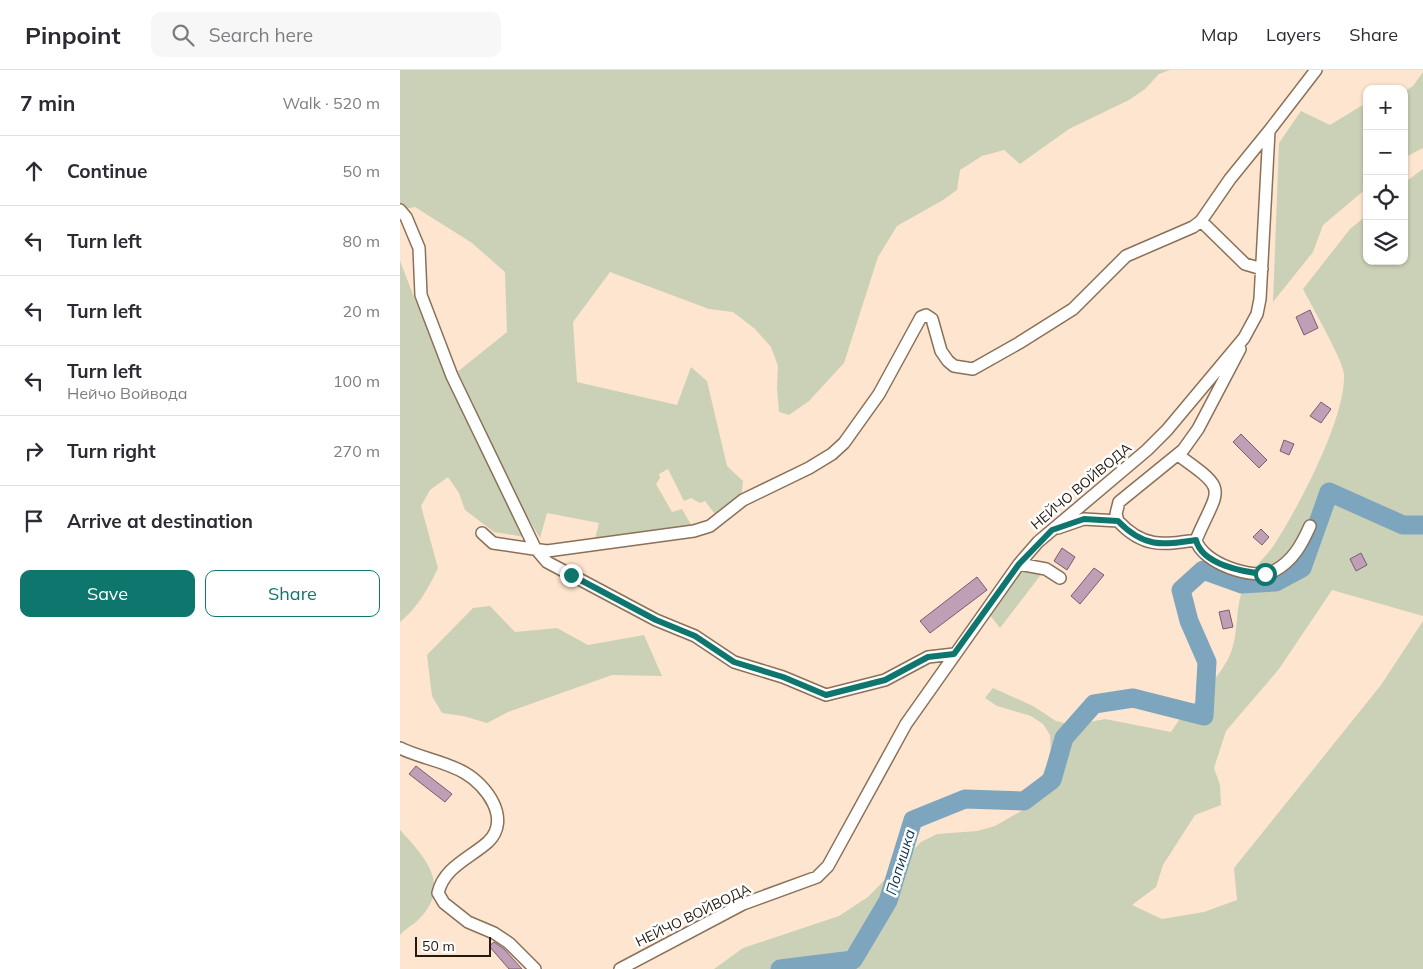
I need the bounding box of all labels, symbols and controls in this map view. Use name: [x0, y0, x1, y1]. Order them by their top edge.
search box: [151, 12, 501, 57]
text: Pinpoint: [25, 20, 121, 50]
icon: search: [169, 21, 197, 49]
text: Search here: [209, 23, 313, 47]
text: Map: [1201, 23, 1238, 46]
text: Layers: [1266, 23, 1321, 46]
text: Share: [1349, 23, 1398, 46]
map controls: [1363, 85, 1408, 265]
button: +: [1363, 85, 1408, 130]
text: 7 min: [20, 90, 75, 116]
text: Walk · 520 m: [282, 93, 380, 113]
button: −: [1363, 130, 1408, 175]
icon: ahead: [20, 157, 48, 185]
text: Continue: [67, 159, 147, 183]
text: 50 m: [343, 161, 380, 181]
button: locate: [1363, 175, 1408, 220]
button: layers: [1363, 220, 1408, 265]
icon: left: [20, 227, 48, 255]
text: Turn left: [67, 229, 142, 253]
text: 80 m: [343, 231, 380, 251]
icon: left: [20, 297, 48, 325]
text: Turn left: [67, 299, 142, 323]
text: 20 m: [343, 301, 380, 321]
text: Turn left: [67, 359, 142, 383]
icon: left: [20, 367, 48, 395]
text: 100 m: [333, 371, 380, 391]
text: Нейчо Войвода: [67, 383, 188, 403]
icon: right: [20, 437, 48, 465]
street label: НЕЙЧО ВОЙВОДА: [1027, 438, 1136, 533]
text: Turn right: [67, 439, 156, 463]
text: 270 m: [333, 441, 380, 461]
icon: arrive: [20, 507, 48, 535]
text: Arrive at destination: [67, 509, 253, 533]
route start: [1254, 563, 1277, 586]
route end: [560, 564, 583, 587]
button: Save: [20, 570, 195, 617]
button: Share: [205, 570, 380, 617]
water label: Попишка: [881, 827, 919, 897]
street label: НЕЙЧО ВОЙВОДА: [632, 879, 754, 951]
scale bar: [415, 934, 491, 957]
text: 50 m: [422, 937, 455, 955]

